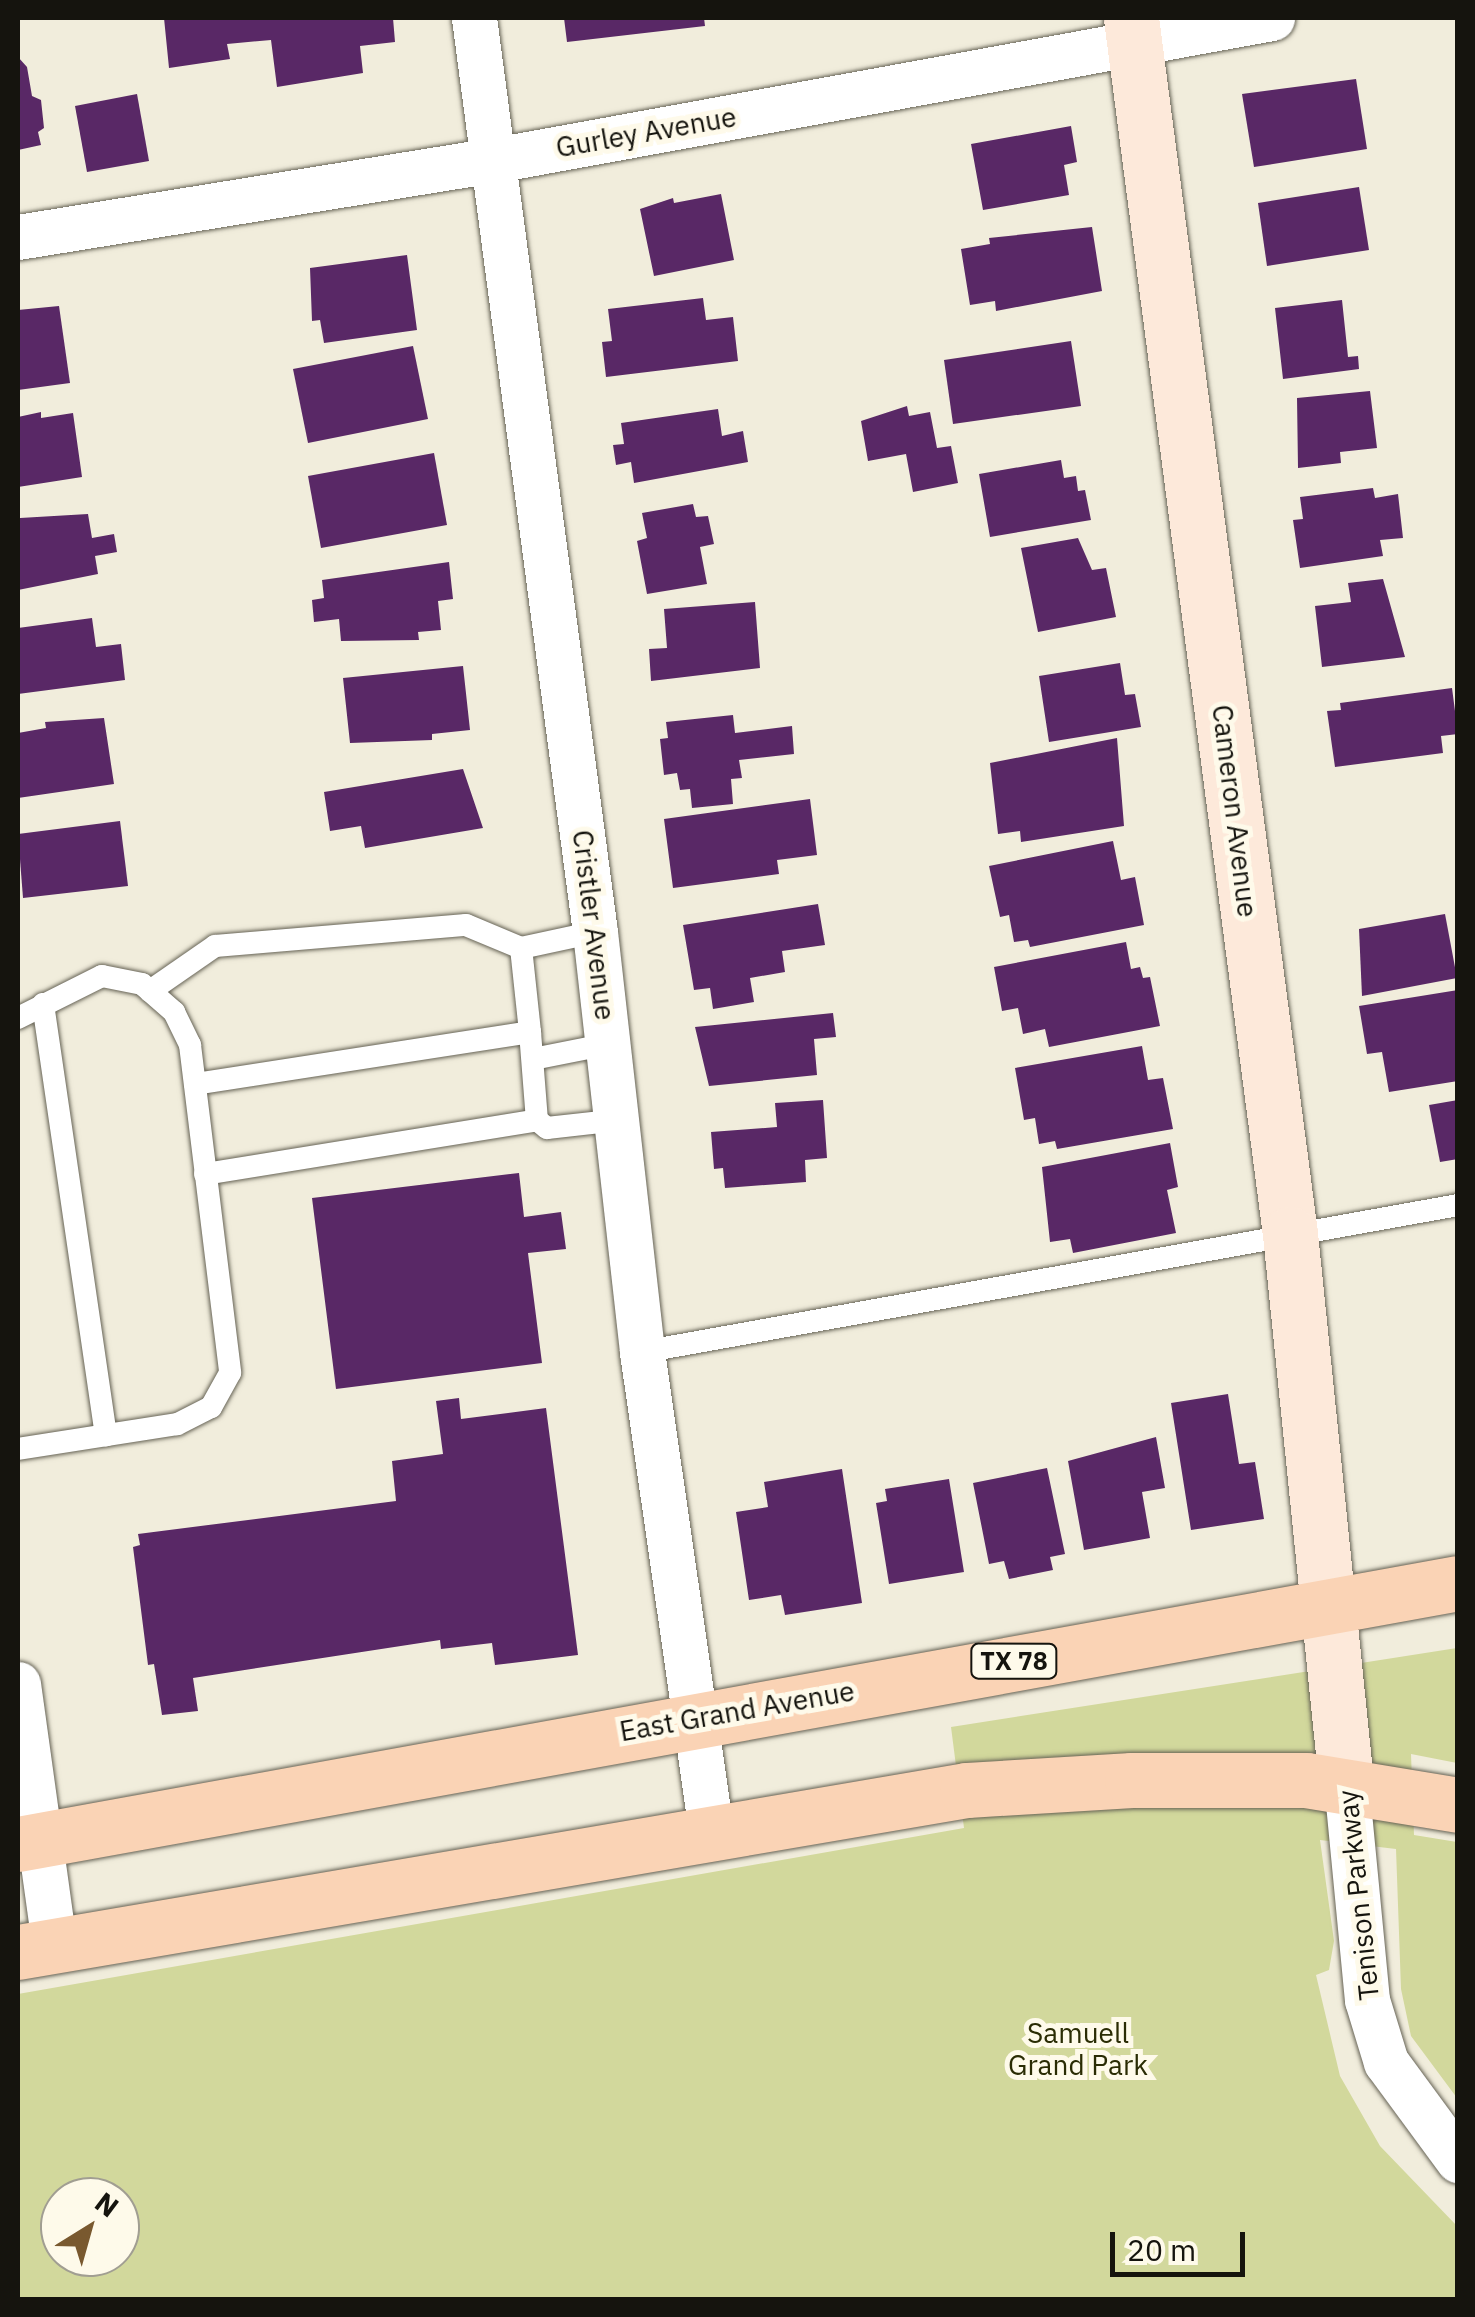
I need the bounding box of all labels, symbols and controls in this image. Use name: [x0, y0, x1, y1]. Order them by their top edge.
street label: Gurley Avenue: [553, 100, 739, 164]
street label: Cameron Avenue: [1205, 703, 1265, 919]
street label: Cristler Avenue: [566, 828, 622, 1022]
road number: TX 78: [969, 1641, 1059, 1681]
street label: East Grand Avenue: [617, 1674, 857, 1748]
street label: Tenison Parkway: [1330, 1788, 1386, 2002]
park label: Samuell Grand Park: [1008, 2016, 1148, 2082]
north arrow: [40, 2177, 140, 2277]
text: N: [88, 2183, 126, 2225]
scale bar: [1115, 2212, 1250, 2274]
text: 20 m: [1127, 2230, 1196, 2269]

